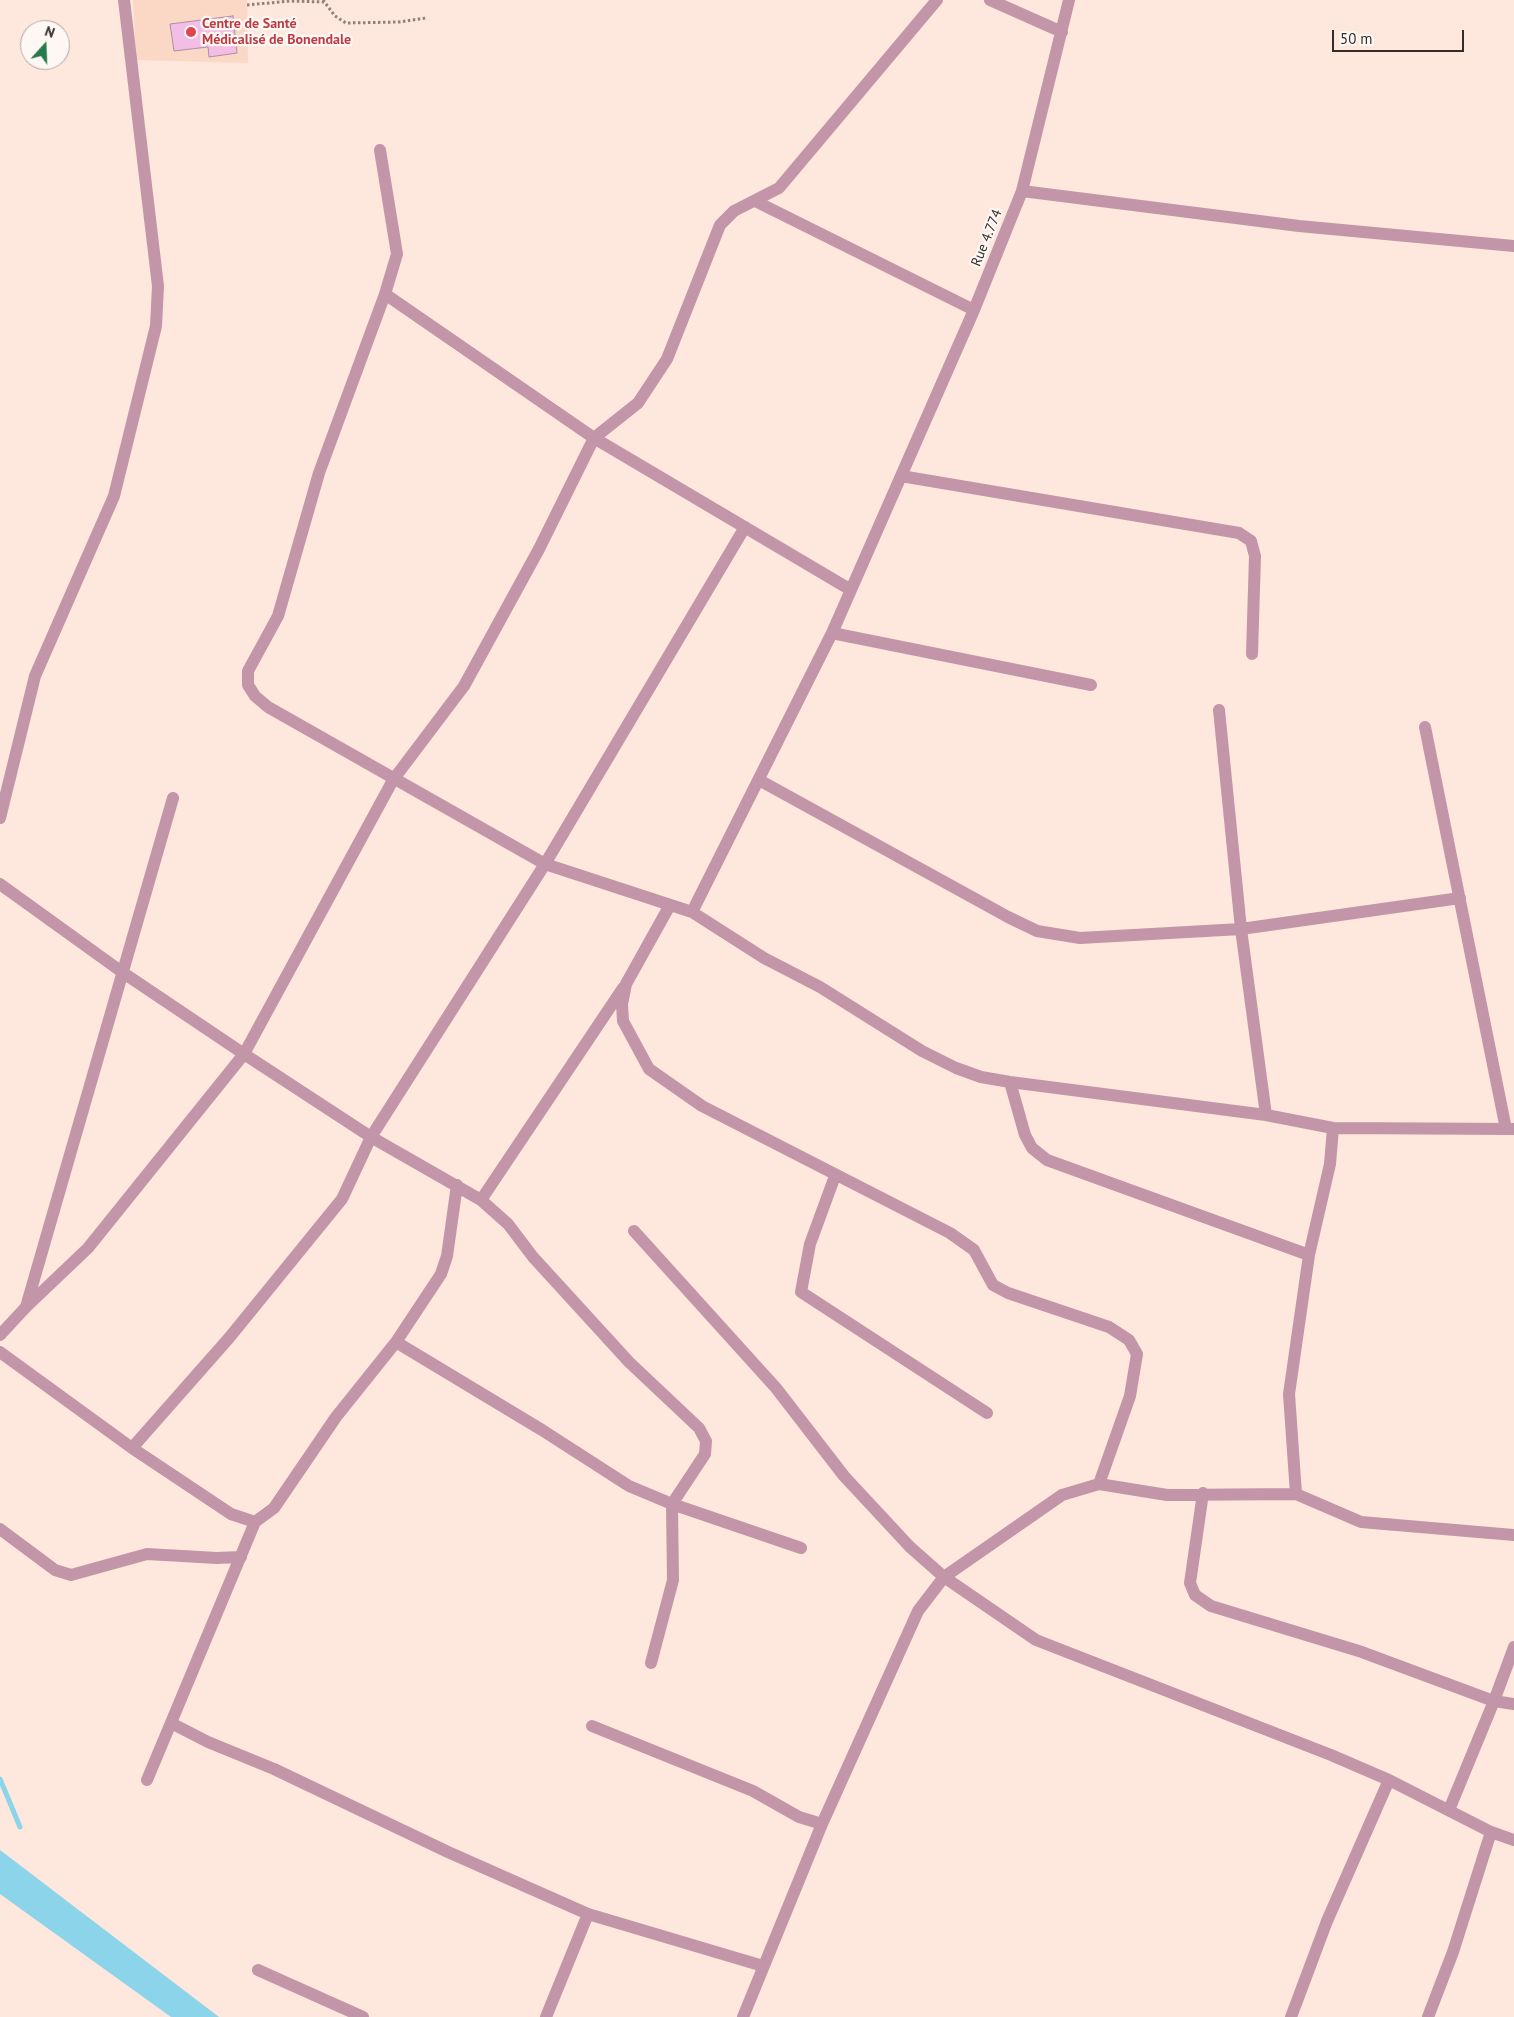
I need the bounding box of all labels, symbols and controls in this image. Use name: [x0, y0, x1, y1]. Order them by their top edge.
place label: Centre de Santé Médicalisé de Bonendale: [202, 16, 351, 48]
north arrow: [20, 20, 70, 70]
scale bar: [1334, 20, 1466, 52]
text: N: [42, 22, 57, 42]
marker: Centre de Santé Médicalisé de Bonendale: [184, 25, 198, 39]
text: 50 m: [1340, 29, 1373, 48]
street label: Rue 4.774: [968, 207, 1006, 269]

